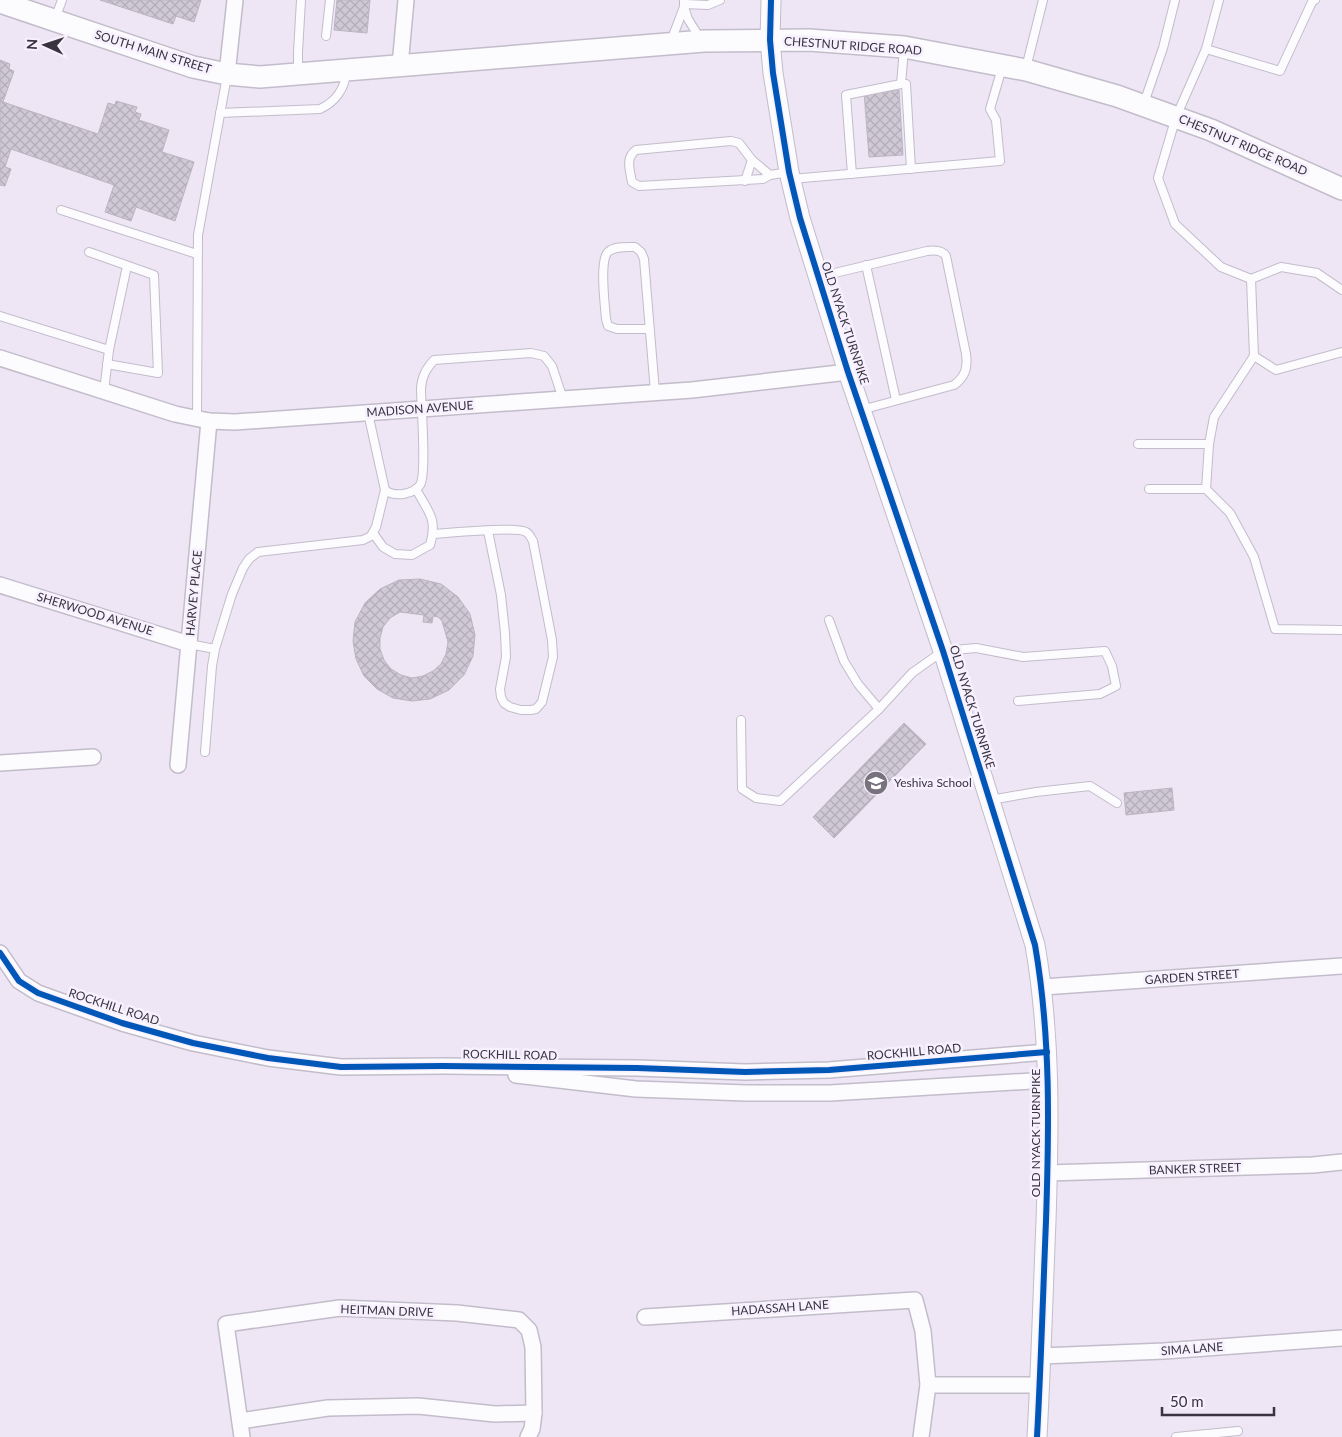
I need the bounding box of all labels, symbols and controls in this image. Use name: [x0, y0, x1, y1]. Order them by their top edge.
north arrow: [20, 20, 70, 70]
street label: SOUTH MAIN STREET: [93, 27, 213, 76]
street label: CHESTNUT RIDGE ROAD: [784, 33, 923, 58]
text: N: [23, 38, 40, 50]
street label: CHESTNUT RIDGE ROAD: [1177, 111, 1310, 178]
street label: OLD NYACK TURNPIKE: [819, 259, 872, 386]
street label: MADISON AVENUE: [366, 397, 474, 420]
street label: HARVEY PLACE: [182, 549, 205, 636]
street label: SHERWOOD AVENUE: [35, 589, 155, 638]
street label: OLD NYACK TURNPIKE: [947, 643, 998, 771]
school or university icon: Yeshiva School: [863, 770, 889, 796]
place label: Yeshiva School: [894, 775, 972, 790]
street label: GARDEN STREET: [1144, 966, 1240, 987]
street label: ROCKHILL ROAD: [67, 985, 161, 1028]
street label: ROCKHILL ROAD: [866, 1040, 962, 1063]
street label: ROCKHILL ROAD: [463, 1046, 557, 1063]
street label: OLD NYACK TURNPIKE: [1028, 1069, 1043, 1197]
street label: BANKER STREET: [1149, 1159, 1241, 1178]
street label: HADASSAH LANE: [731, 1297, 829, 1318]
street label: HEITMAN DRIVE: [340, 1301, 434, 1320]
street label: SIMA LANE: [1160, 1339, 1224, 1358]
scale bar: [1162, 1384, 1274, 1416]
text: 50 m: [1170, 1392, 1204, 1410]

